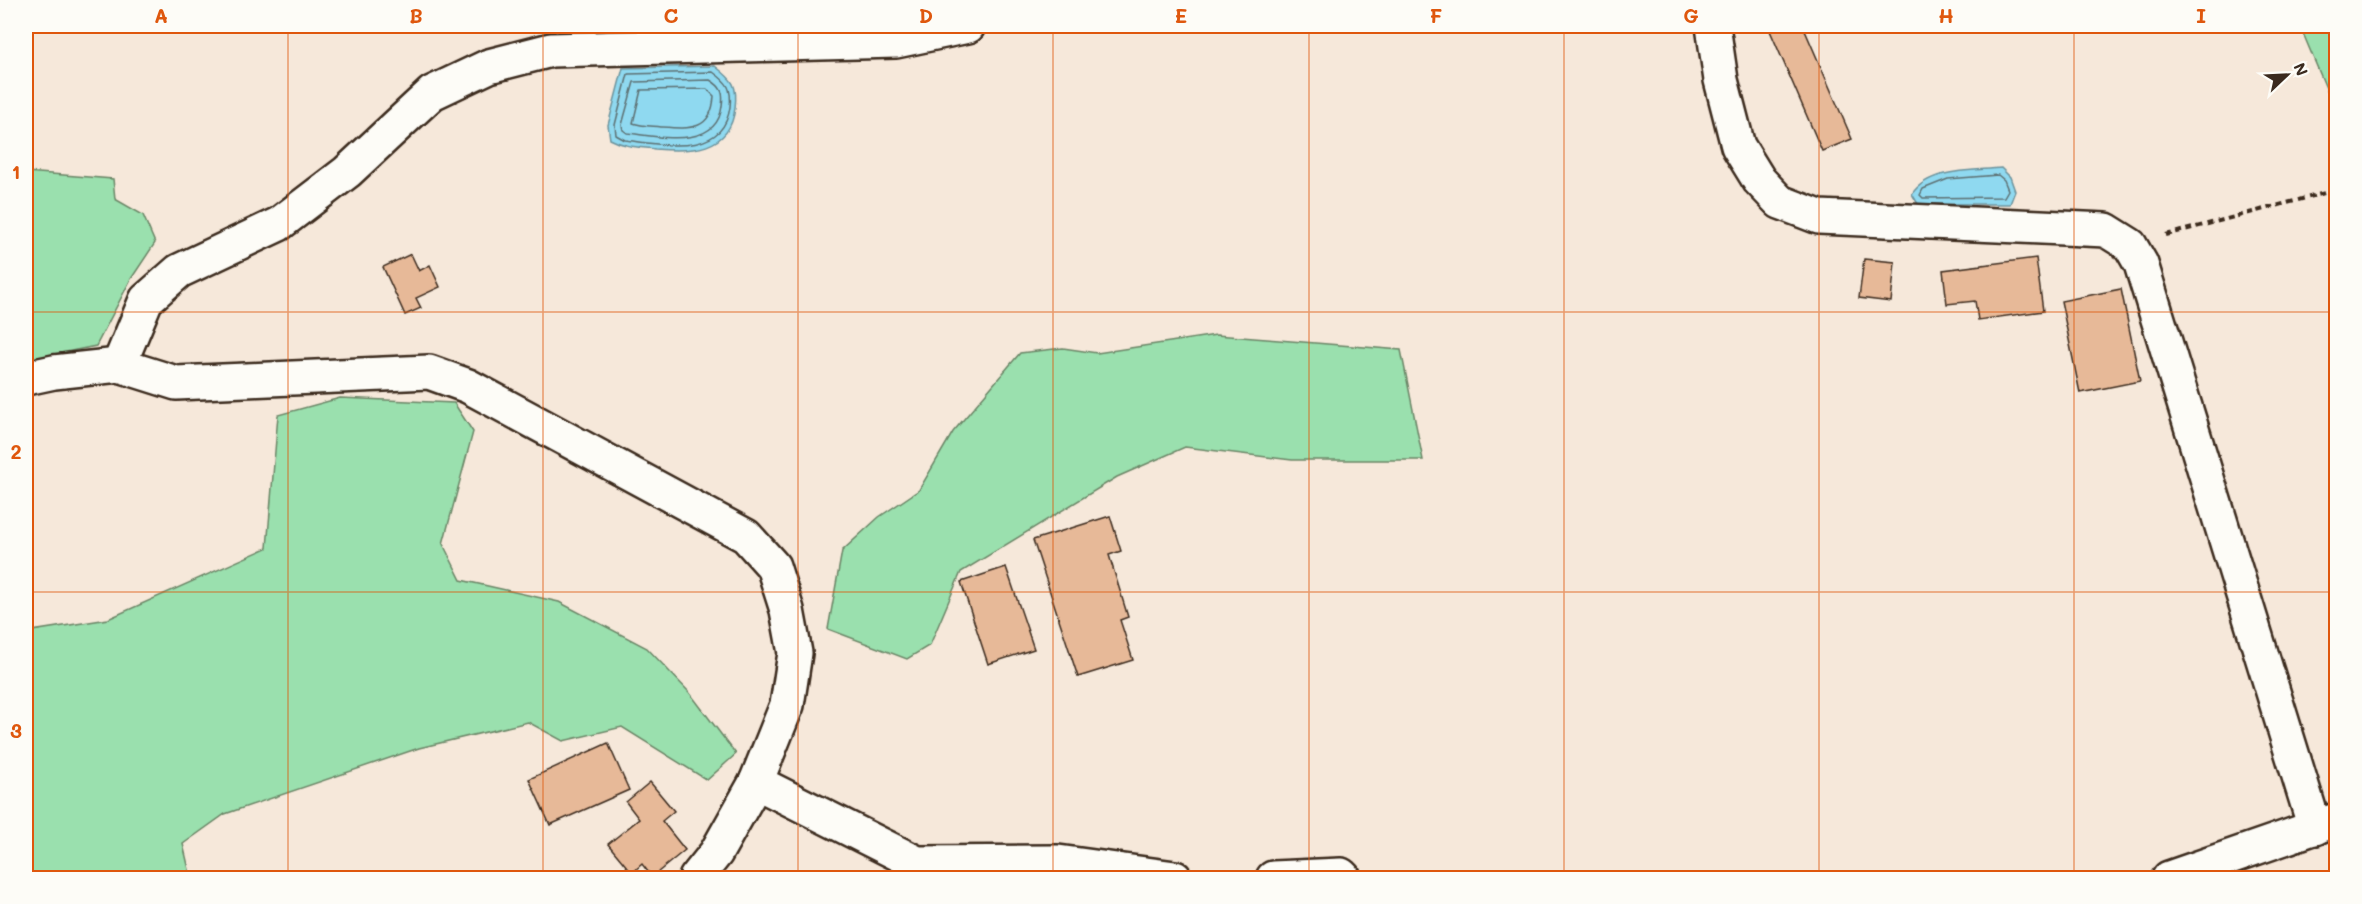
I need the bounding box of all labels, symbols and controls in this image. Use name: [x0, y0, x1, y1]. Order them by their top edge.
text: A: [154, 2, 168, 28]
text: B: [409, 2, 423, 28]
text: C: [664, 2, 679, 28]
text: D: [919, 2, 933, 28]
text: E: [1175, 2, 1187, 28]
text: F: [1430, 2, 1443, 28]
text: G: [1683, 2, 1699, 28]
text: H: [1938, 2, 1954, 28]
text: I: [2196, 2, 2206, 28]
north arrow: [2257, 45, 2317, 105]
text: N: [2289, 59, 2313, 79]
text: 1: [12, 158, 20, 184]
text: 2: [10, 438, 22, 464]
text: 3: [10, 717, 22, 743]

